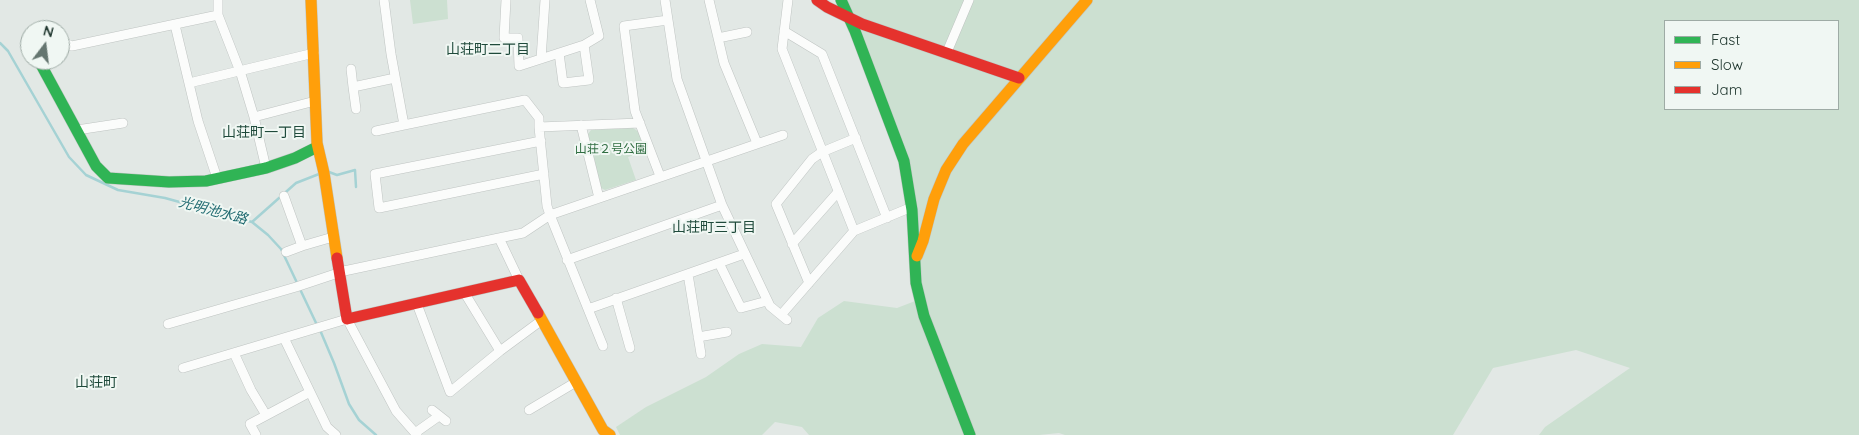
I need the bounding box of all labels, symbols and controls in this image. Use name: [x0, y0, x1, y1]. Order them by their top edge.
north arrow: [20, 20, 70, 70]
legend: [1664, 20, 1839, 110]
text: N: [41, 21, 56, 42]
text: Fast: [1711, 30, 1740, 49]
district label: 山荘町二丁目: [446, 42, 530, 58]
text: Slow: [1711, 55, 1743, 74]
text: Jam: [1711, 80, 1742, 99]
district label: 山荘町一丁目: [222, 125, 306, 141]
park label: 山荘２号公園: [575, 142, 647, 156]
water label: 光明池水路: [177, 194, 249, 228]
district label: 山荘町三丁目: [672, 220, 756, 236]
district label: 山荘町: [75, 375, 117, 391]

